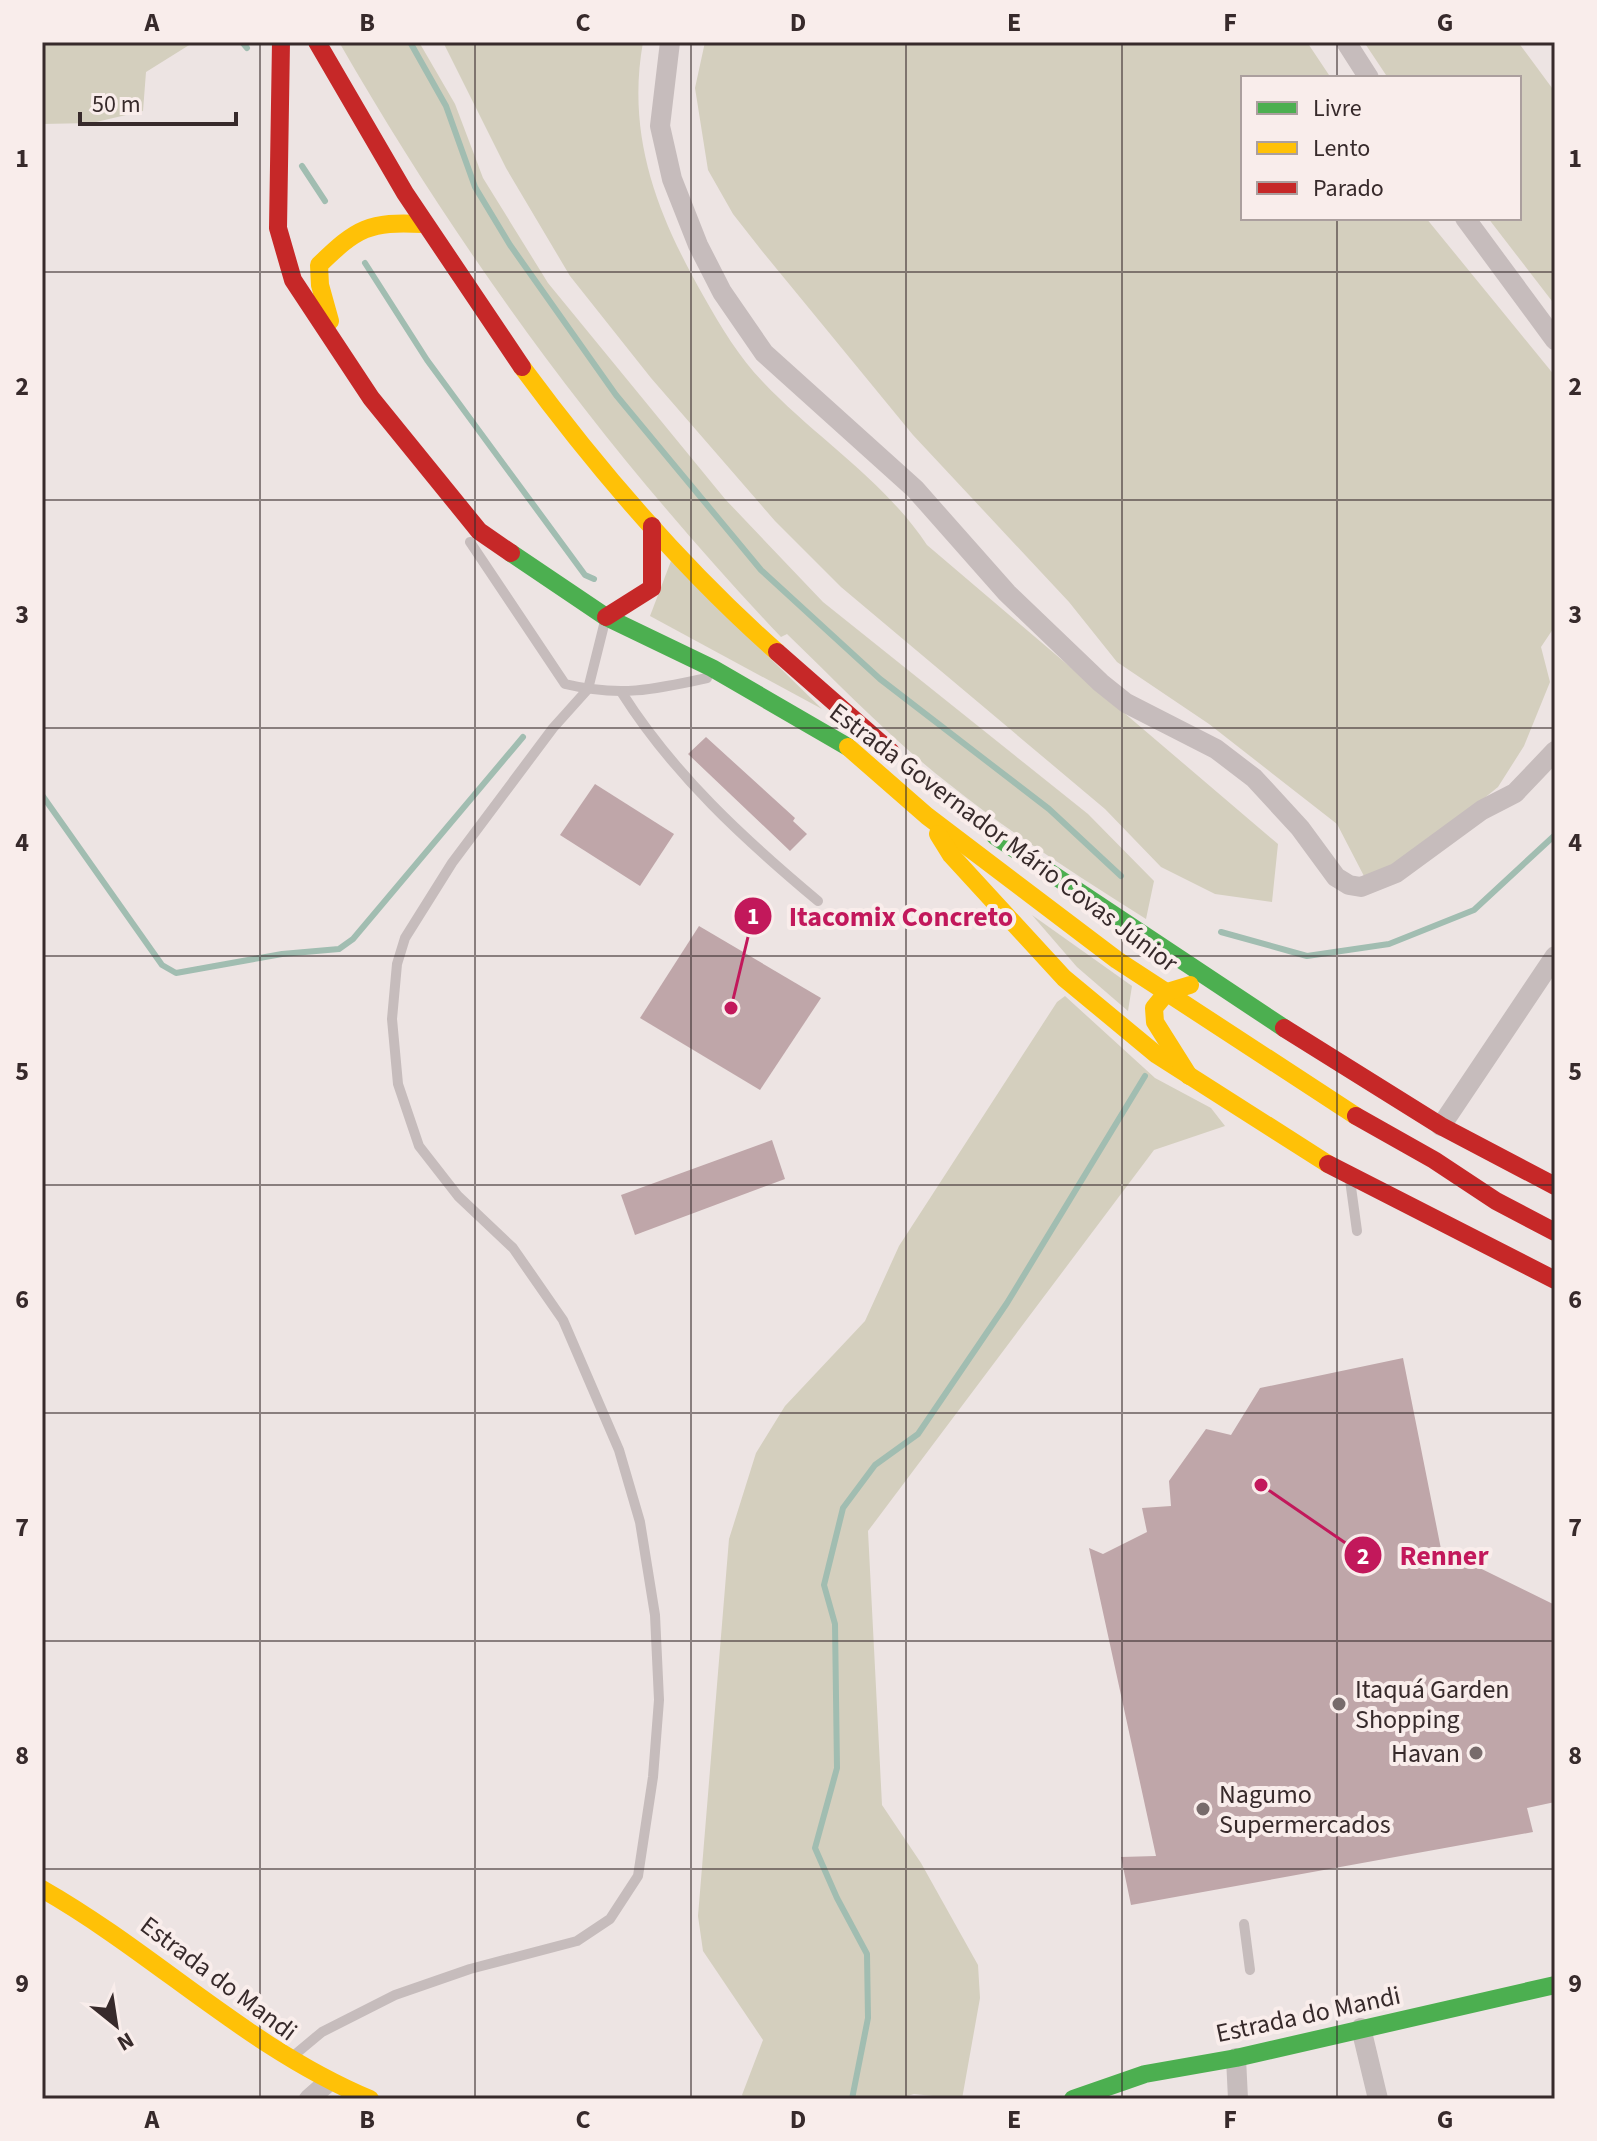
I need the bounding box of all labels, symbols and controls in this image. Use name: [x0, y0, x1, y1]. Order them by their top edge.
text: A: [144, 4, 161, 41]
text: B: [359, 4, 375, 41]
text: C: [575, 4, 591, 41]
text: D: [790, 4, 806, 41]
text: E: [1007, 4, 1021, 41]
text: F: [1223, 4, 1237, 41]
text: G: [1437, 4, 1453, 41]
scale bar: [80, 76, 236, 126]
legend: [1241, 76, 1521, 220]
text: 50 m: [92, 87, 141, 122]
text: Livre: [1313, 91, 1362, 126]
text: Lento: [1313, 131, 1370, 166]
text: 1: [15, 140, 29, 177]
text: 1: [1568, 140, 1582, 177]
text: Parado: [1313, 171, 1384, 206]
text: 2: [15, 368, 29, 405]
text: 2: [1568, 368, 1582, 405]
text: 3: [15, 596, 29, 633]
text: 3: [1568, 596, 1582, 633]
street label: Estrada Governador Mário Covas Júnior: [822, 694, 1186, 982]
text: 4: [15, 824, 29, 861]
text: 4: [1568, 824, 1582, 861]
callout: Itacomix Concreto: [733, 890, 1029, 942]
text: Itacomix Concreto: [789, 897, 1013, 937]
text: 1: [747, 899, 759, 934]
text: 5: [15, 1053, 29, 1090]
text: 5: [1568, 1053, 1582, 1090]
text: 6: [15, 1281, 29, 1318]
text: 6: [1568, 1281, 1582, 1318]
text: 7: [15, 1509, 29, 1546]
text: 7: [1568, 1509, 1582, 1546]
callout: Renner: [1343, 1529, 1504, 1581]
text: Renner: [1399, 1536, 1489, 1576]
text: 2: [1357, 1539, 1369, 1574]
place label: Itaquá Garden Shopping: [1355, 1671, 1510, 1738]
marker: Itaquá Garden Shopping: [1330, 1695, 1348, 1713]
place label: Havan: [1391, 1735, 1460, 1772]
text: 8: [15, 1737, 29, 1774]
text: 8: [1568, 1737, 1582, 1774]
marker: Havan: [1467, 1744, 1485, 1762]
place label: Nagumo Supermercados: [1219, 1776, 1391, 1843]
marker: Nagumo Supermercados: [1194, 1800, 1212, 1818]
street label: Estrada do Mandi: [133, 1907, 305, 2050]
text: 9: [15, 1965, 29, 2002]
text: 9: [1568, 1965, 1582, 2002]
street label: Estrada do Mandi: [1212, 1977, 1404, 2052]
north arrow: [76, 1985, 156, 2065]
text: N: [111, 2024, 140, 2059]
text: A: [144, 2101, 161, 2138]
text: B: [359, 2101, 375, 2138]
text: C: [575, 2101, 591, 2138]
text: D: [790, 2101, 806, 2138]
text: E: [1007, 2101, 1021, 2138]
text: F: [1223, 2101, 1237, 2138]
text: G: [1437, 2101, 1453, 2138]

